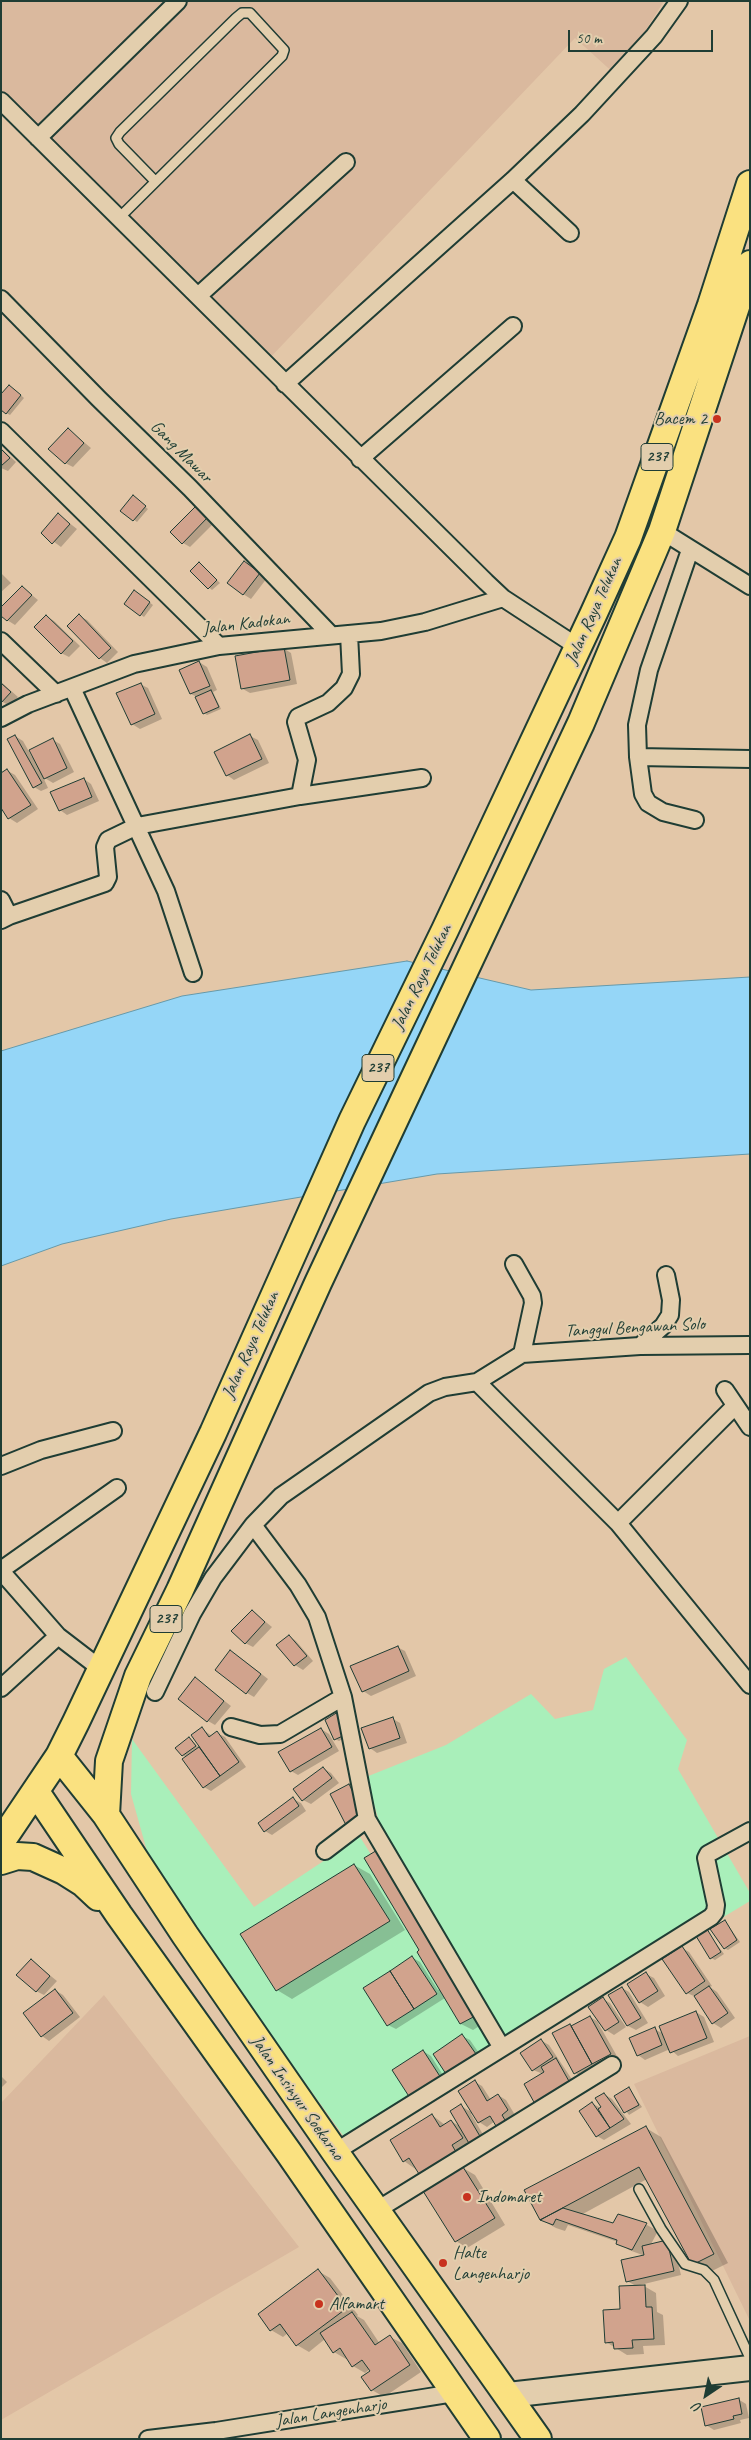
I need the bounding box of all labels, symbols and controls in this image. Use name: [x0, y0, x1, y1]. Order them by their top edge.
scale bar: [571, 20, 716, 52]
text: 50 m: [576, 29, 602, 48]
place label: Bacem 2: [654, 408, 707, 430]
marker: Bacem 2: [711, 413, 723, 425]
street label: Gang Mawar: [145, 416, 217, 488]
road number: 237: [641, 444, 673, 471]
street label: Jalan Raya Telukan: [561, 554, 627, 668]
street label: Jalan Kadokan: [201, 608, 291, 640]
street label: Jalan Raya Telukan: [387, 921, 457, 1033]
road number: 237: [362, 1054, 394, 1082]
street label: Jalan Raya Telukan: [218, 1288, 284, 1402]
street label: Tanggul Bengawan Solo: [565, 1314, 705, 1342]
road number: 237: [150, 1606, 182, 1632]
street label: Jalan Insinyur Soekarno: [246, 2031, 348, 2165]
place label: Indomaret: [477, 2186, 541, 2208]
marker: Indomaret: [461, 2191, 473, 2203]
place label: Halte Langenharjo: [453, 2242, 529, 2284]
marker: Halte Langenharjo: [437, 2257, 449, 2269]
place label: Alfamart: [329, 2293, 384, 2315]
marker: Alfamart: [313, 2298, 325, 2310]
north arrow: [681, 2370, 731, 2420]
street label: Jalan Langenharjo: [274, 2394, 388, 2432]
text: U: [690, 2399, 705, 2417]

